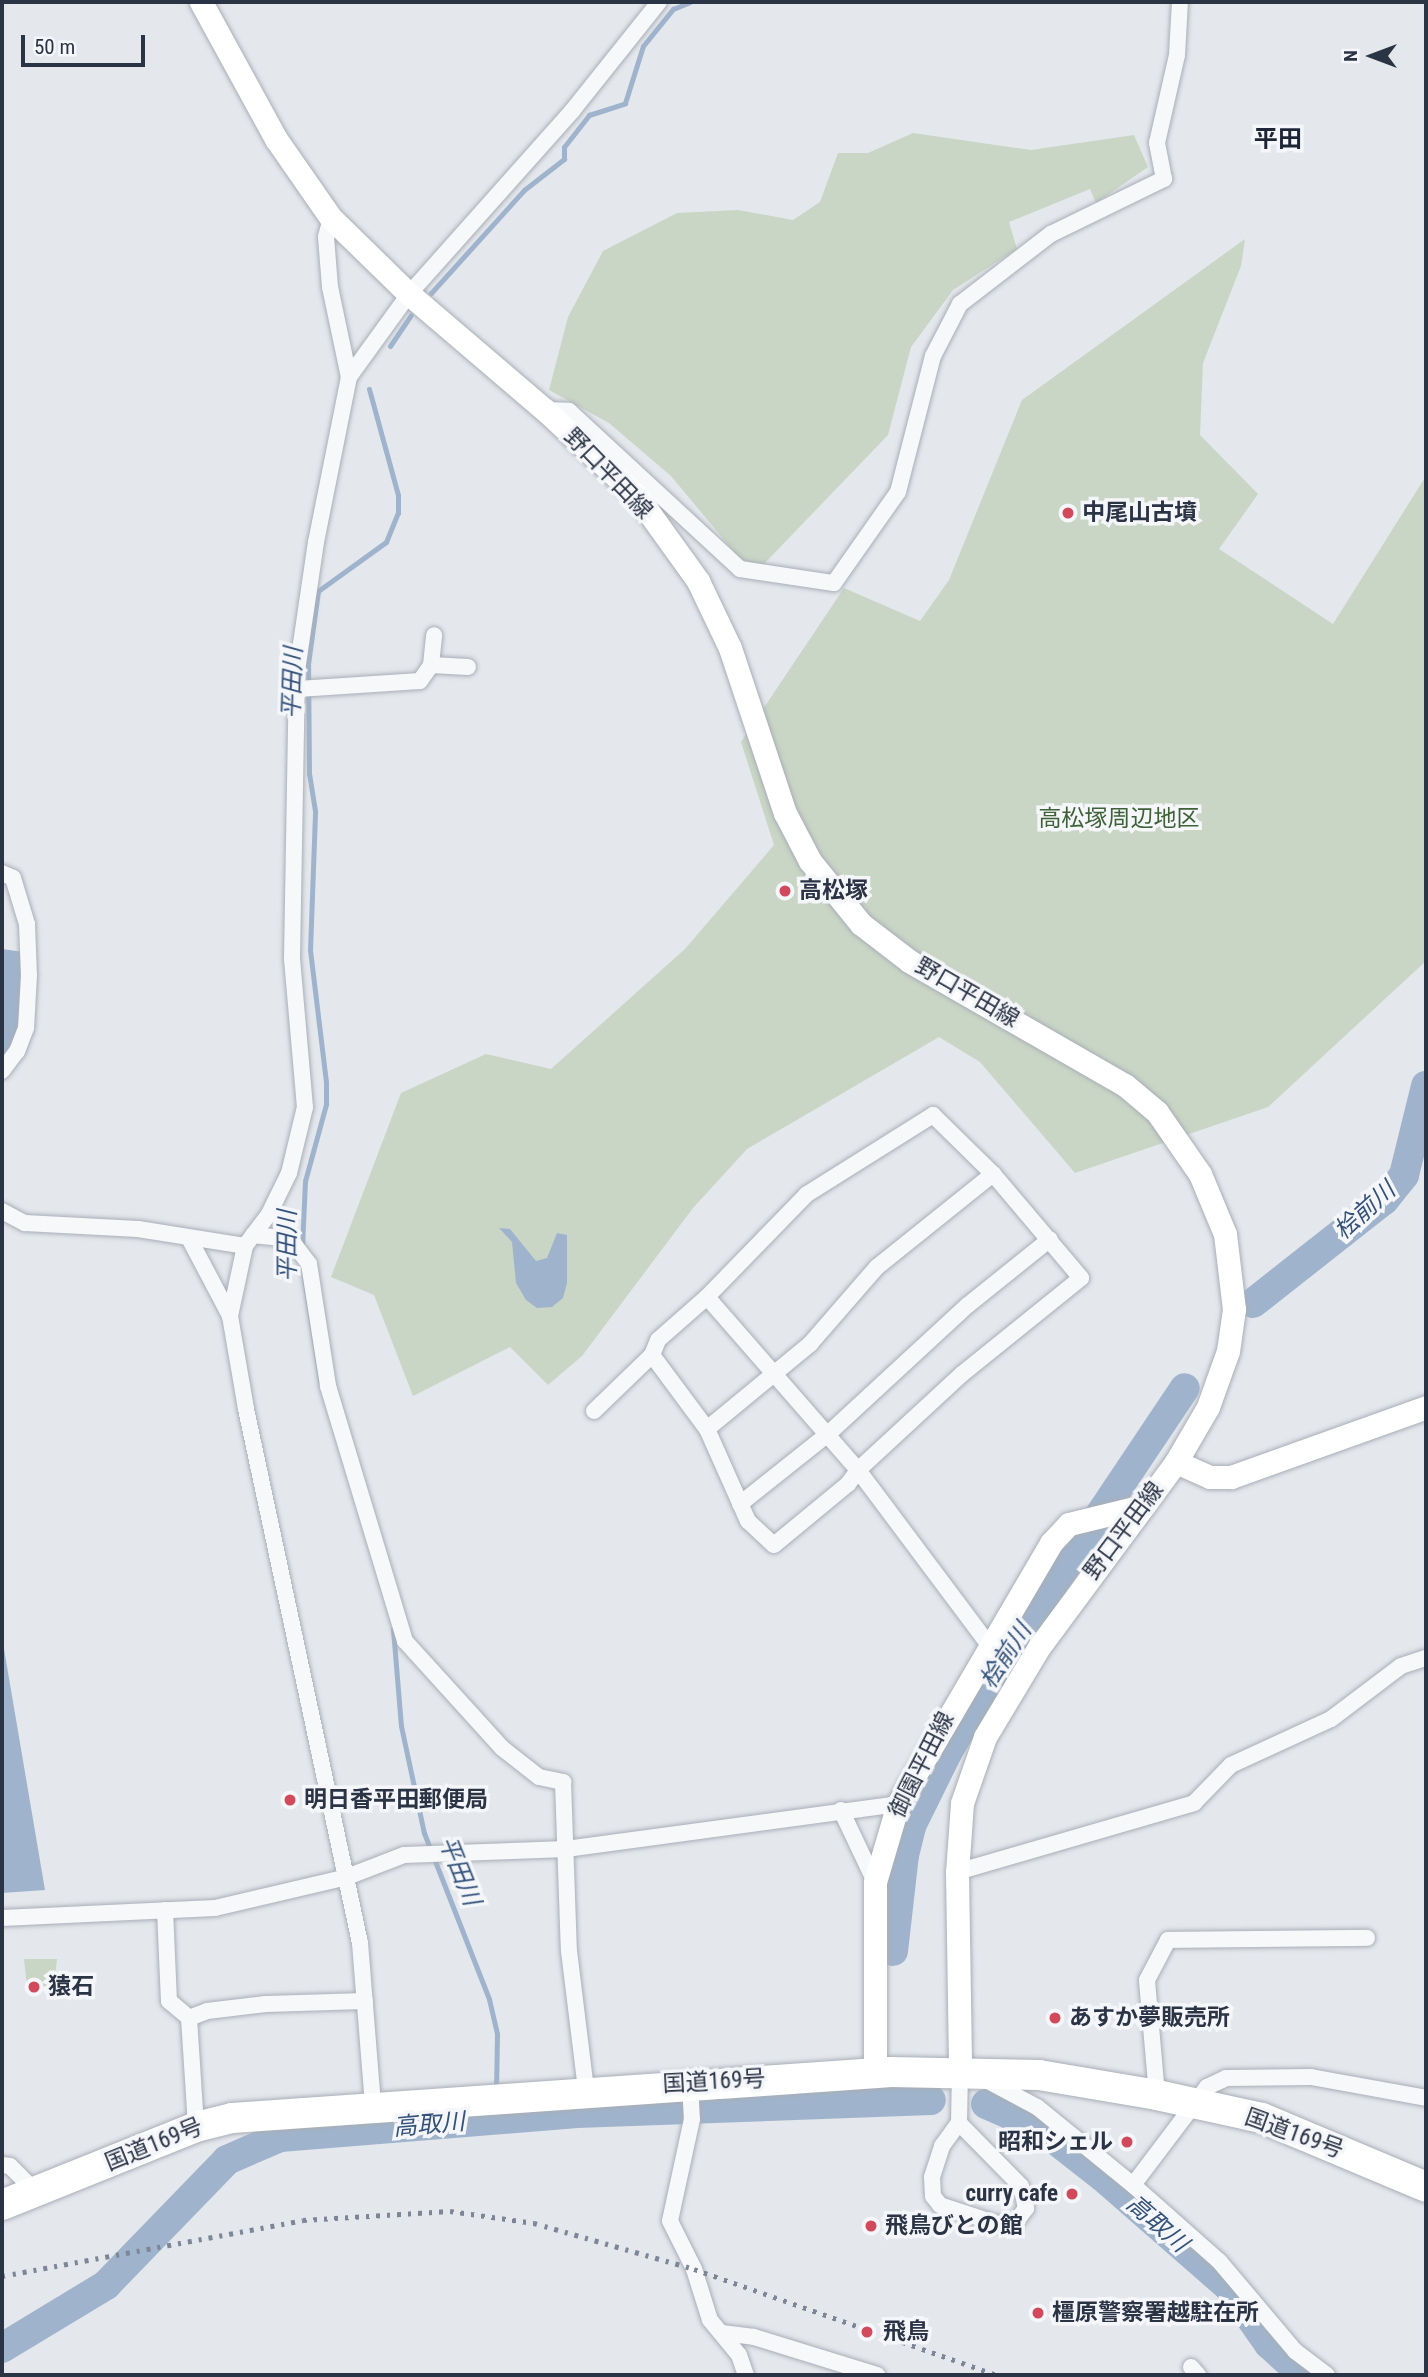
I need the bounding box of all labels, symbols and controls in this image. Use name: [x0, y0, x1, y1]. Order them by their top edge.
scale bar: [24, 21, 149, 65]
north arrow: [1337, 21, 1407, 91]
text: 50 m: [34, 35, 75, 59]
text: N: [1339, 50, 1362, 62]
district label: 平田: [1254, 126, 1302, 154]
street label: 野口平田線: [558, 423, 658, 525]
place label: 中尾山古墳: [1082, 499, 1197, 527]
marker: 中尾山古墳: [1060, 505, 1076, 521]
water label: 平田川: [277, 647, 309, 719]
park label: 高松塚周辺地区: [1039, 805, 1199, 833]
place label: 高松塚: [799, 877, 868, 905]
marker: 高松塚: [777, 883, 793, 899]
street label: 野口平田線: [910, 952, 1024, 1034]
water label: 桧前川: [1329, 1176, 1401, 1246]
water label: 平田川: [274, 1210, 302, 1282]
street label: 野口平田線: [1078, 1477, 1170, 1585]
water label: 桧前川: [974, 1618, 1038, 1694]
street label: 御園平田線: [884, 1708, 960, 1822]
place label: 明日香平田郵便局: [304, 1786, 488, 1814]
marker: 明日香平田郵便局: [282, 1792, 298, 1808]
water label: 平田川: [432, 1832, 486, 1910]
place label: 猿石: [48, 1973, 94, 2001]
marker: 猿石: [26, 1979, 42, 1995]
place label: あすか夢販売所: [1069, 2004, 1230, 2032]
marker: あすか夢販売所: [1047, 2010, 1063, 2026]
street label: 国道169号: [662, 2066, 766, 2098]
street label: 国道169号: [1241, 2103, 1347, 2165]
water label: 高取川: [392, 2108, 466, 2142]
street label: 国道169号: [101, 2113, 207, 2177]
place label: 昭和シェル: [998, 2128, 1113, 2156]
marker: 昭和シェル: [1119, 2134, 1135, 2150]
place label: curry cafe: [965, 2180, 1058, 2208]
marker: curry cafe: [1064, 2186, 1080, 2202]
water label: 高取川: [1120, 2190, 1194, 2258]
place label: 飛鳥びとの館: [885, 2212, 1023, 2240]
marker: 飛鳥びとの館: [863, 2218, 879, 2234]
place label: 橿原警察署越駐在所: [1052, 2299, 1259, 2327]
marker: 橿原警察署越駐在所: [1030, 2305, 1046, 2321]
place label: 飛鳥: [883, 2318, 929, 2346]
marker: 飛鳥: [857, 2322, 877, 2342]

